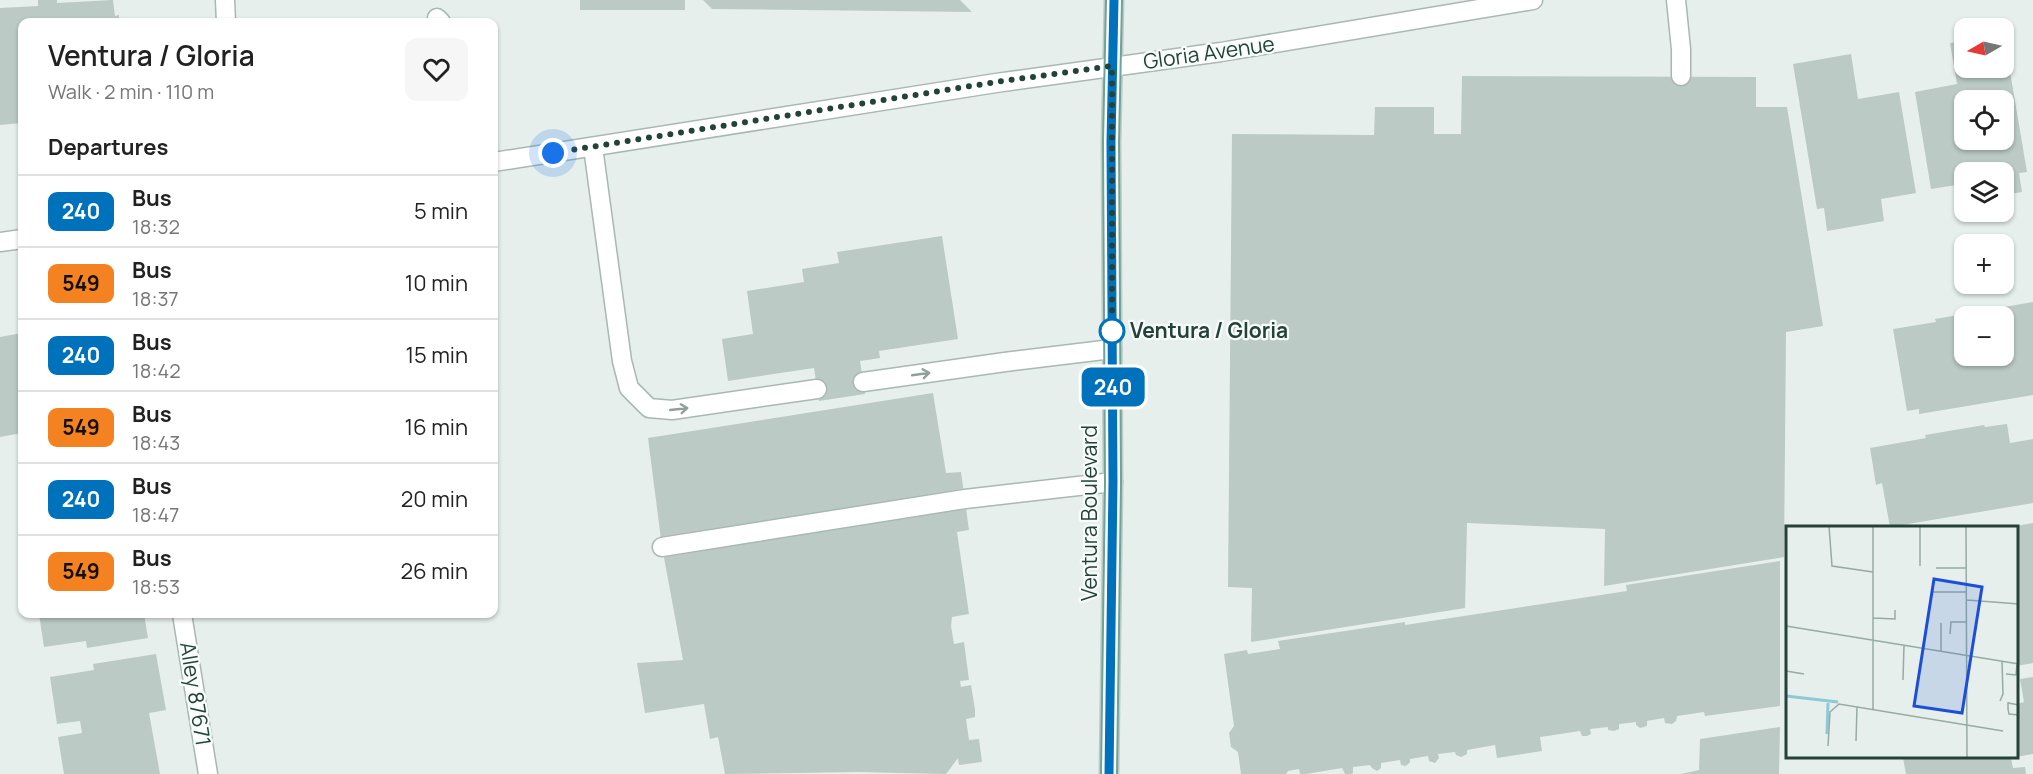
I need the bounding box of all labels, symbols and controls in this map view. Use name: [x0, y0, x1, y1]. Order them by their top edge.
north arrow: [1954, 18, 2014, 78]
map controls: [1954, 18, 2014, 366]
street label: Gloria Avenue: [1141, 29, 1276, 75]
text: Ventura / Gloria: [48, 36, 255, 74]
button: heart: [405, 38, 468, 101]
text: Walk · 2 min · 110 m: [48, 78, 214, 105]
button: locate: [1954, 90, 2014, 150]
text: Departures: [48, 132, 168, 162]
your location: [538, 138, 568, 168]
button: layers: [1954, 162, 2014, 222]
text: Bus: [132, 183, 172, 213]
text: 5 min: [414, 196, 468, 226]
text: 240: [62, 197, 100, 225]
text: 18:32: [132, 213, 180, 240]
button: +: [1954, 234, 2014, 294]
text: Bus: [132, 255, 172, 285]
text: 10 min: [405, 268, 468, 298]
text: 549: [62, 269, 100, 297]
text: 18:37: [132, 285, 179, 312]
button: −: [1954, 306, 2014, 366]
place label: Ventura / Gloria: [1130, 316, 1288, 344]
marker: Ventura / Gloria: [1099, 318, 1125, 344]
text: Bus: [132, 327, 172, 357]
text: 15 min: [405, 340, 468, 370]
text: 240: [62, 341, 100, 369]
text: 18:42: [132, 357, 181, 384]
one-way arrow: [911, 368, 931, 379]
line badge: 240: [1078, 368, 1148, 406]
text: 240: [1094, 373, 1132, 401]
text: Bus: [132, 399, 172, 429]
one-way arrow: [668, 403, 688, 414]
text: 16 min: [405, 412, 468, 442]
text: 549: [62, 413, 100, 441]
street label: Ventura Boulevard: [1075, 425, 1103, 601]
text: 18:43: [132, 429, 180, 456]
text: Bus: [132, 471, 172, 501]
text: 20 min: [401, 484, 468, 514]
text: 240: [62, 485, 100, 513]
text: 18:47: [132, 501, 179, 528]
inset map: [1786, 526, 2018, 759]
text: Bus: [132, 543, 172, 573]
text: 26 min: [401, 556, 468, 586]
text: 549: [62, 557, 100, 585]
text: 18:53: [132, 573, 180, 600]
street label: Alley 87671: [174, 640, 218, 748]

